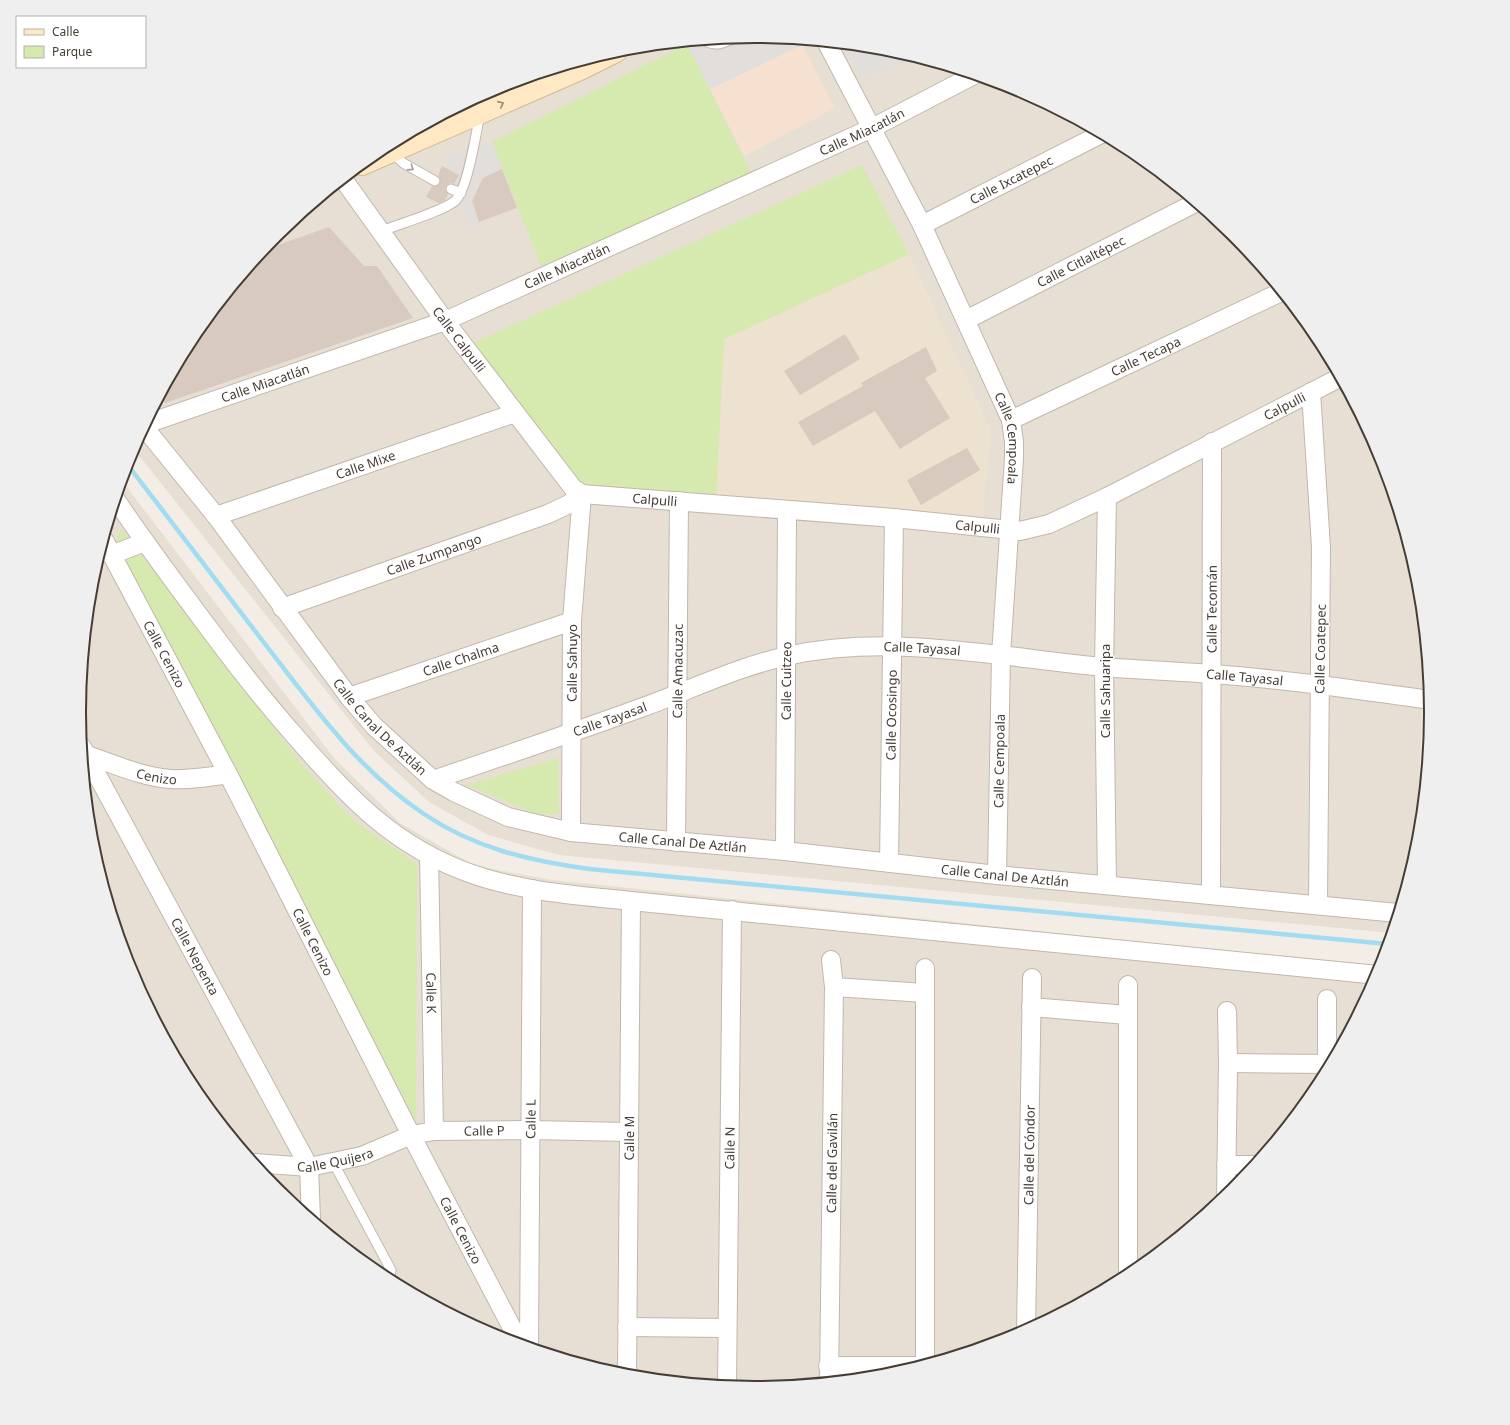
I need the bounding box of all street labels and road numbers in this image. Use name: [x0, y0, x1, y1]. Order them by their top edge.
street label: Calle Miacatlán: [816, 104, 908, 160]
street label: Calle Ixcatepec: [966, 151, 1056, 208]
street label: Calle Citlaltépec: [1034, 231, 1128, 291]
street label: Calle Miacatlán: [521, 239, 613, 293]
street label: Calle Calpulli: [428, 303, 490, 376]
street label: Calle Tecapa: [1108, 332, 1184, 380]
street label: Calle Miacatlán: [219, 359, 312, 407]
street label: Calpulli: [1260, 388, 1309, 424]
street label: Calle Cempoala: [990, 389, 1023, 485]
street label: Calle Mixe: [333, 446, 398, 483]
street label: Calpulli: [632, 489, 678, 510]
street label: Calpulli: [954, 515, 1001, 538]
street label: Calle Zumpango: [384, 529, 484, 579]
street label: Calle Tecomán: [1203, 565, 1221, 653]
street label: Calle Coatepec: [1310, 604, 1330, 694]
street label: Calle Cenizo: [139, 617, 190, 691]
street label: Calle Sahuyo: [563, 624, 581, 702]
street label: Calle Amacuzac: [668, 624, 687, 718]
street label: Calle Tayasal: [883, 637, 961, 659]
street label: Calle Chalma: [420, 638, 501, 680]
street label: Calle Cuitzeo: [777, 642, 795, 720]
street label: Calle Sahuaripa: [1096, 644, 1114, 738]
street label: Calle Tayasal: [1205, 665, 1284, 690]
street label: Calle Ocosingo: [881, 669, 901, 761]
street label: Calle Canal De Aztlán: [329, 674, 431, 779]
street label: Calle Tayasal: [570, 697, 649, 741]
street label: Calle Cempoala: [989, 714, 1009, 808]
street label: Cenizo: [134, 764, 177, 788]
street label: Calle Canal De Aztlán: [618, 827, 748, 857]
street label: Calle Canal De Aztlán: [940, 860, 1070, 891]
street label: Calle Cenizo: [288, 905, 338, 979]
street label: Calle Nepenta: [167, 914, 223, 998]
street label: Calle K: [422, 972, 441, 1015]
street label: Calle L: [521, 1099, 540, 1139]
street label: Calle del Cóndor: [1019, 1104, 1039, 1205]
street label: Calle del Gavilán: [822, 1113, 841, 1213]
street label: Calle M: [620, 1116, 638, 1160]
street label: Calle P: [464, 1121, 505, 1140]
street label: Calle N: [720, 1126, 739, 1170]
street label: Calle Quijera: [296, 1143, 376, 1176]
street label: Calle Cenizo: [436, 1193, 486, 1267]

